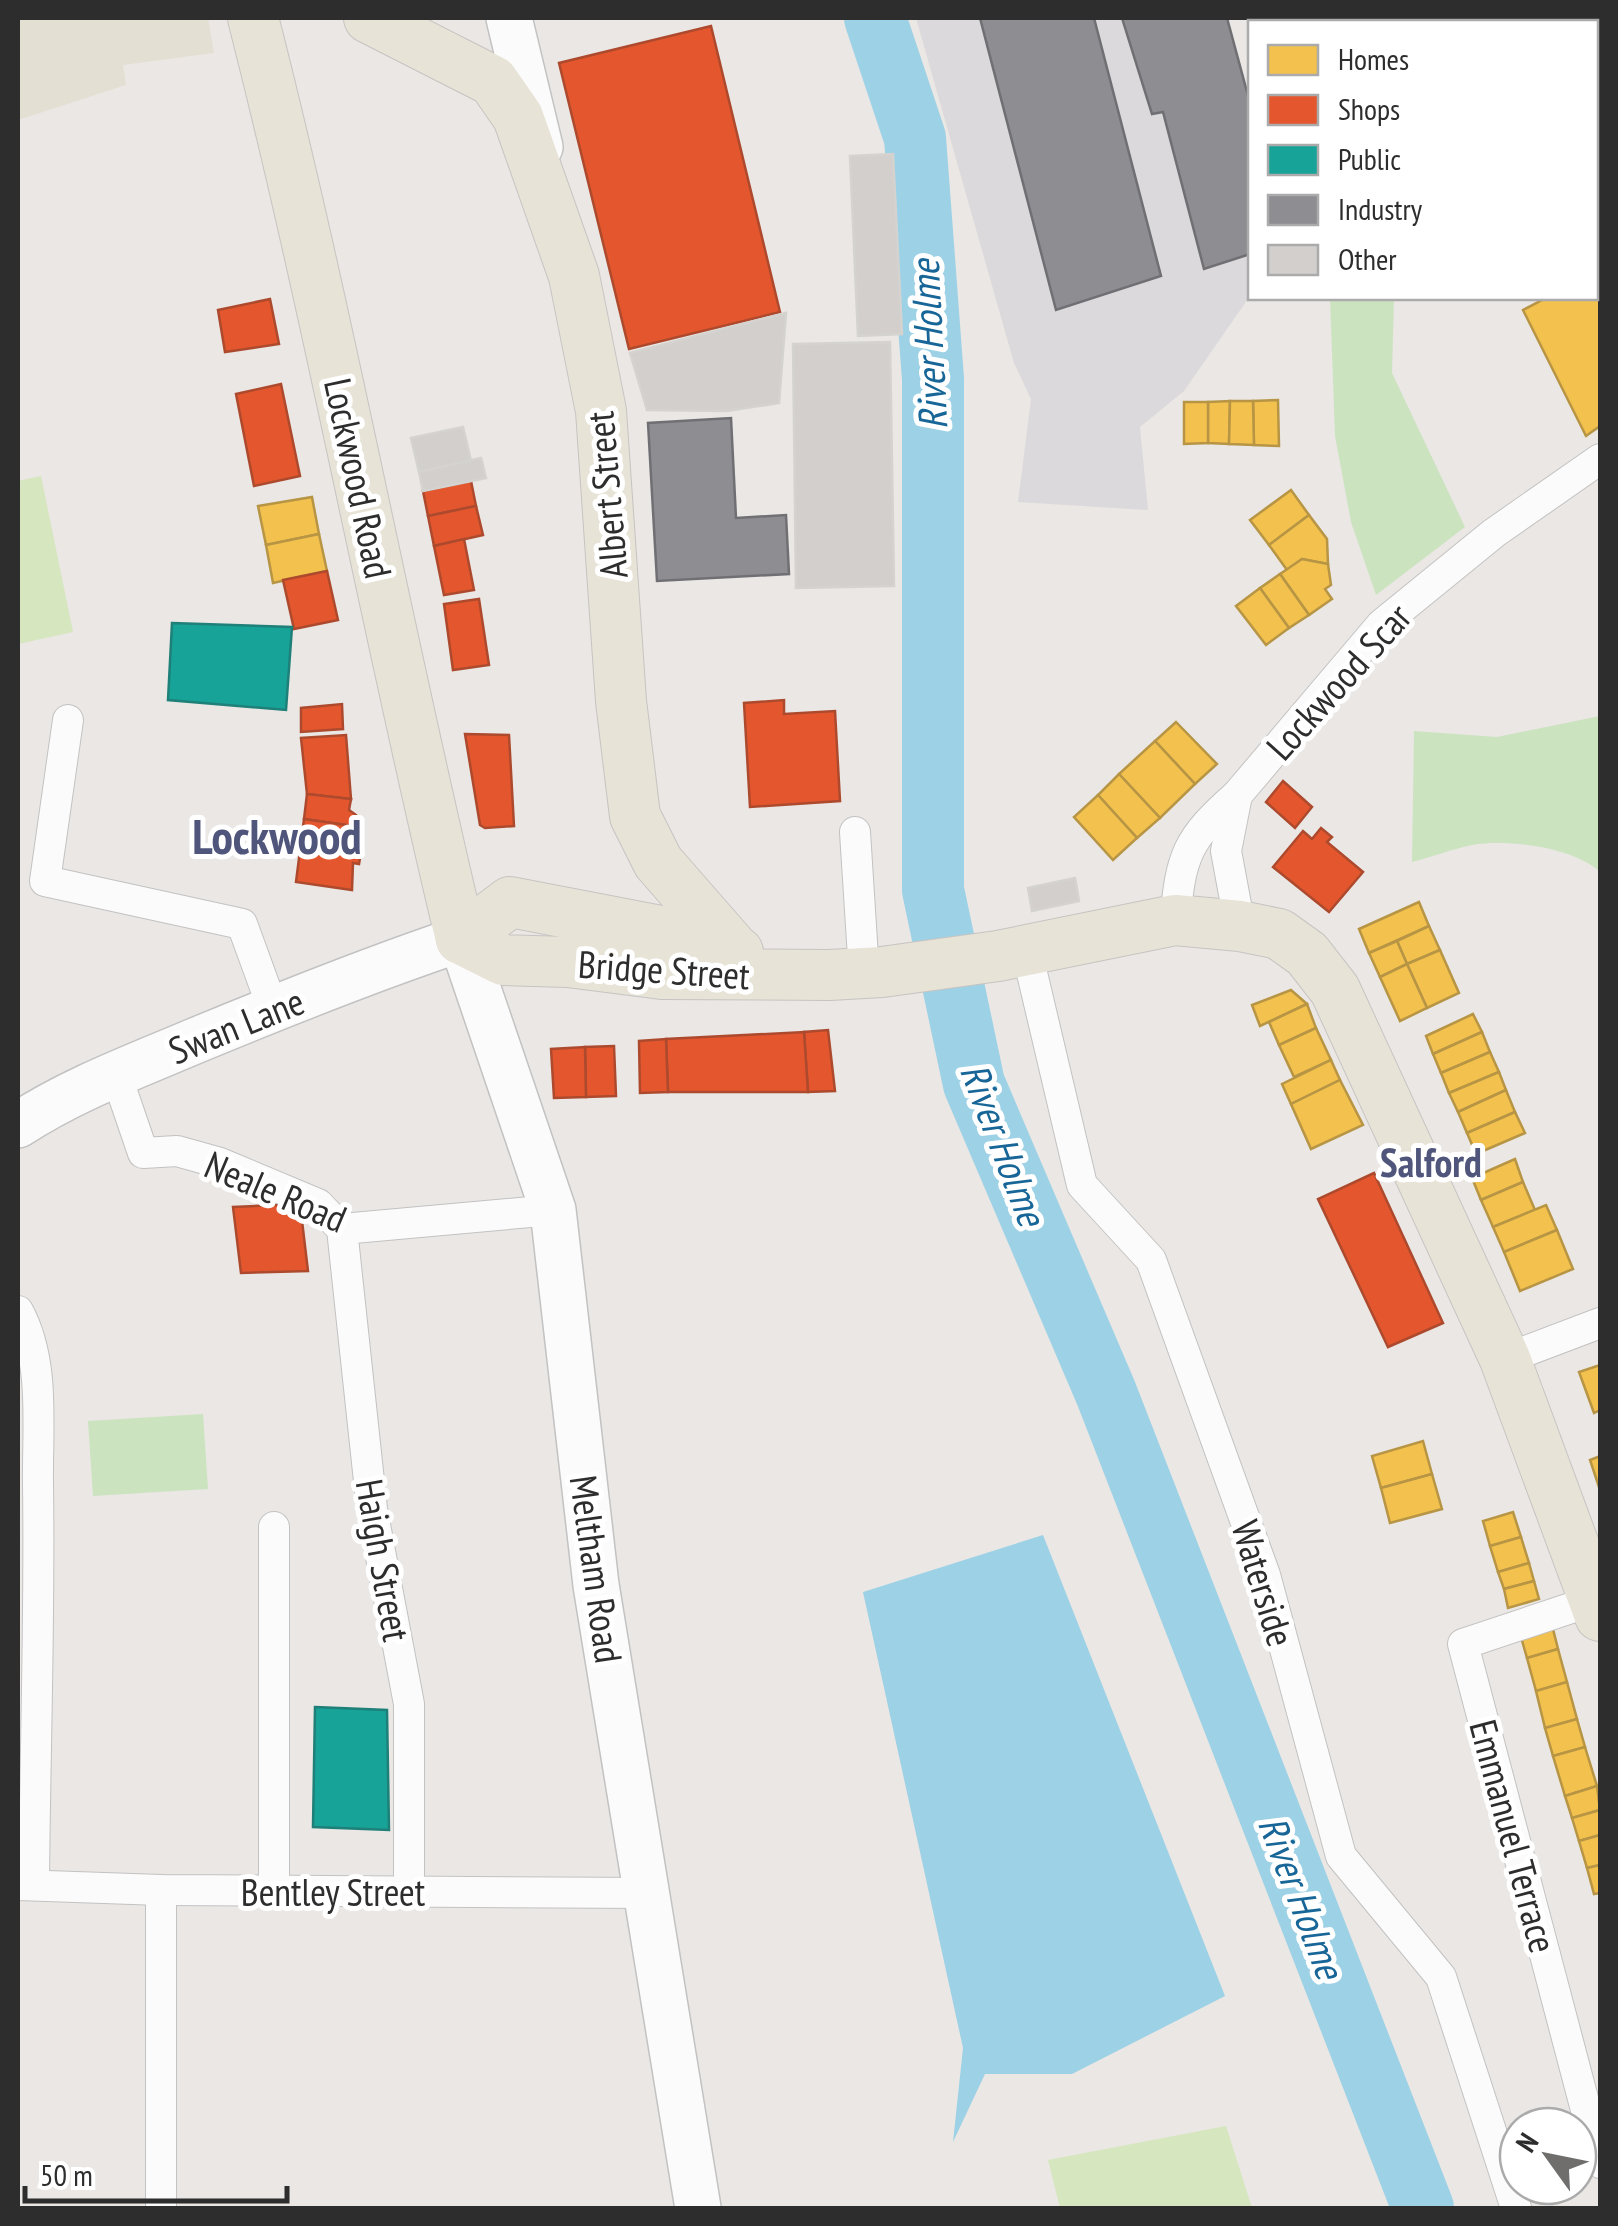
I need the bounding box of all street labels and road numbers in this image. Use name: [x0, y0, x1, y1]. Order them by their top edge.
street label: Lockwood Road: [314, 374, 404, 582]
street label: Albert Street: [574, 409, 638, 581]
street label: Lockwood Scar: [1255, 592, 1421, 769]
street label: Bridge Street: [577, 939, 752, 999]
street label: Swan Lane: [161, 976, 311, 1074]
street label: Neale Road: [198, 1139, 354, 1243]
street label: Meltham Road: [560, 1472, 634, 1666]
street label: Haigh Street: [346, 1475, 422, 1645]
street label: Waterside: [1222, 1514, 1306, 1652]
street label: Emmanuel Terrace: [1459, 1714, 1569, 1958]
street label: Bentley Street: [241, 1867, 426, 1916]

